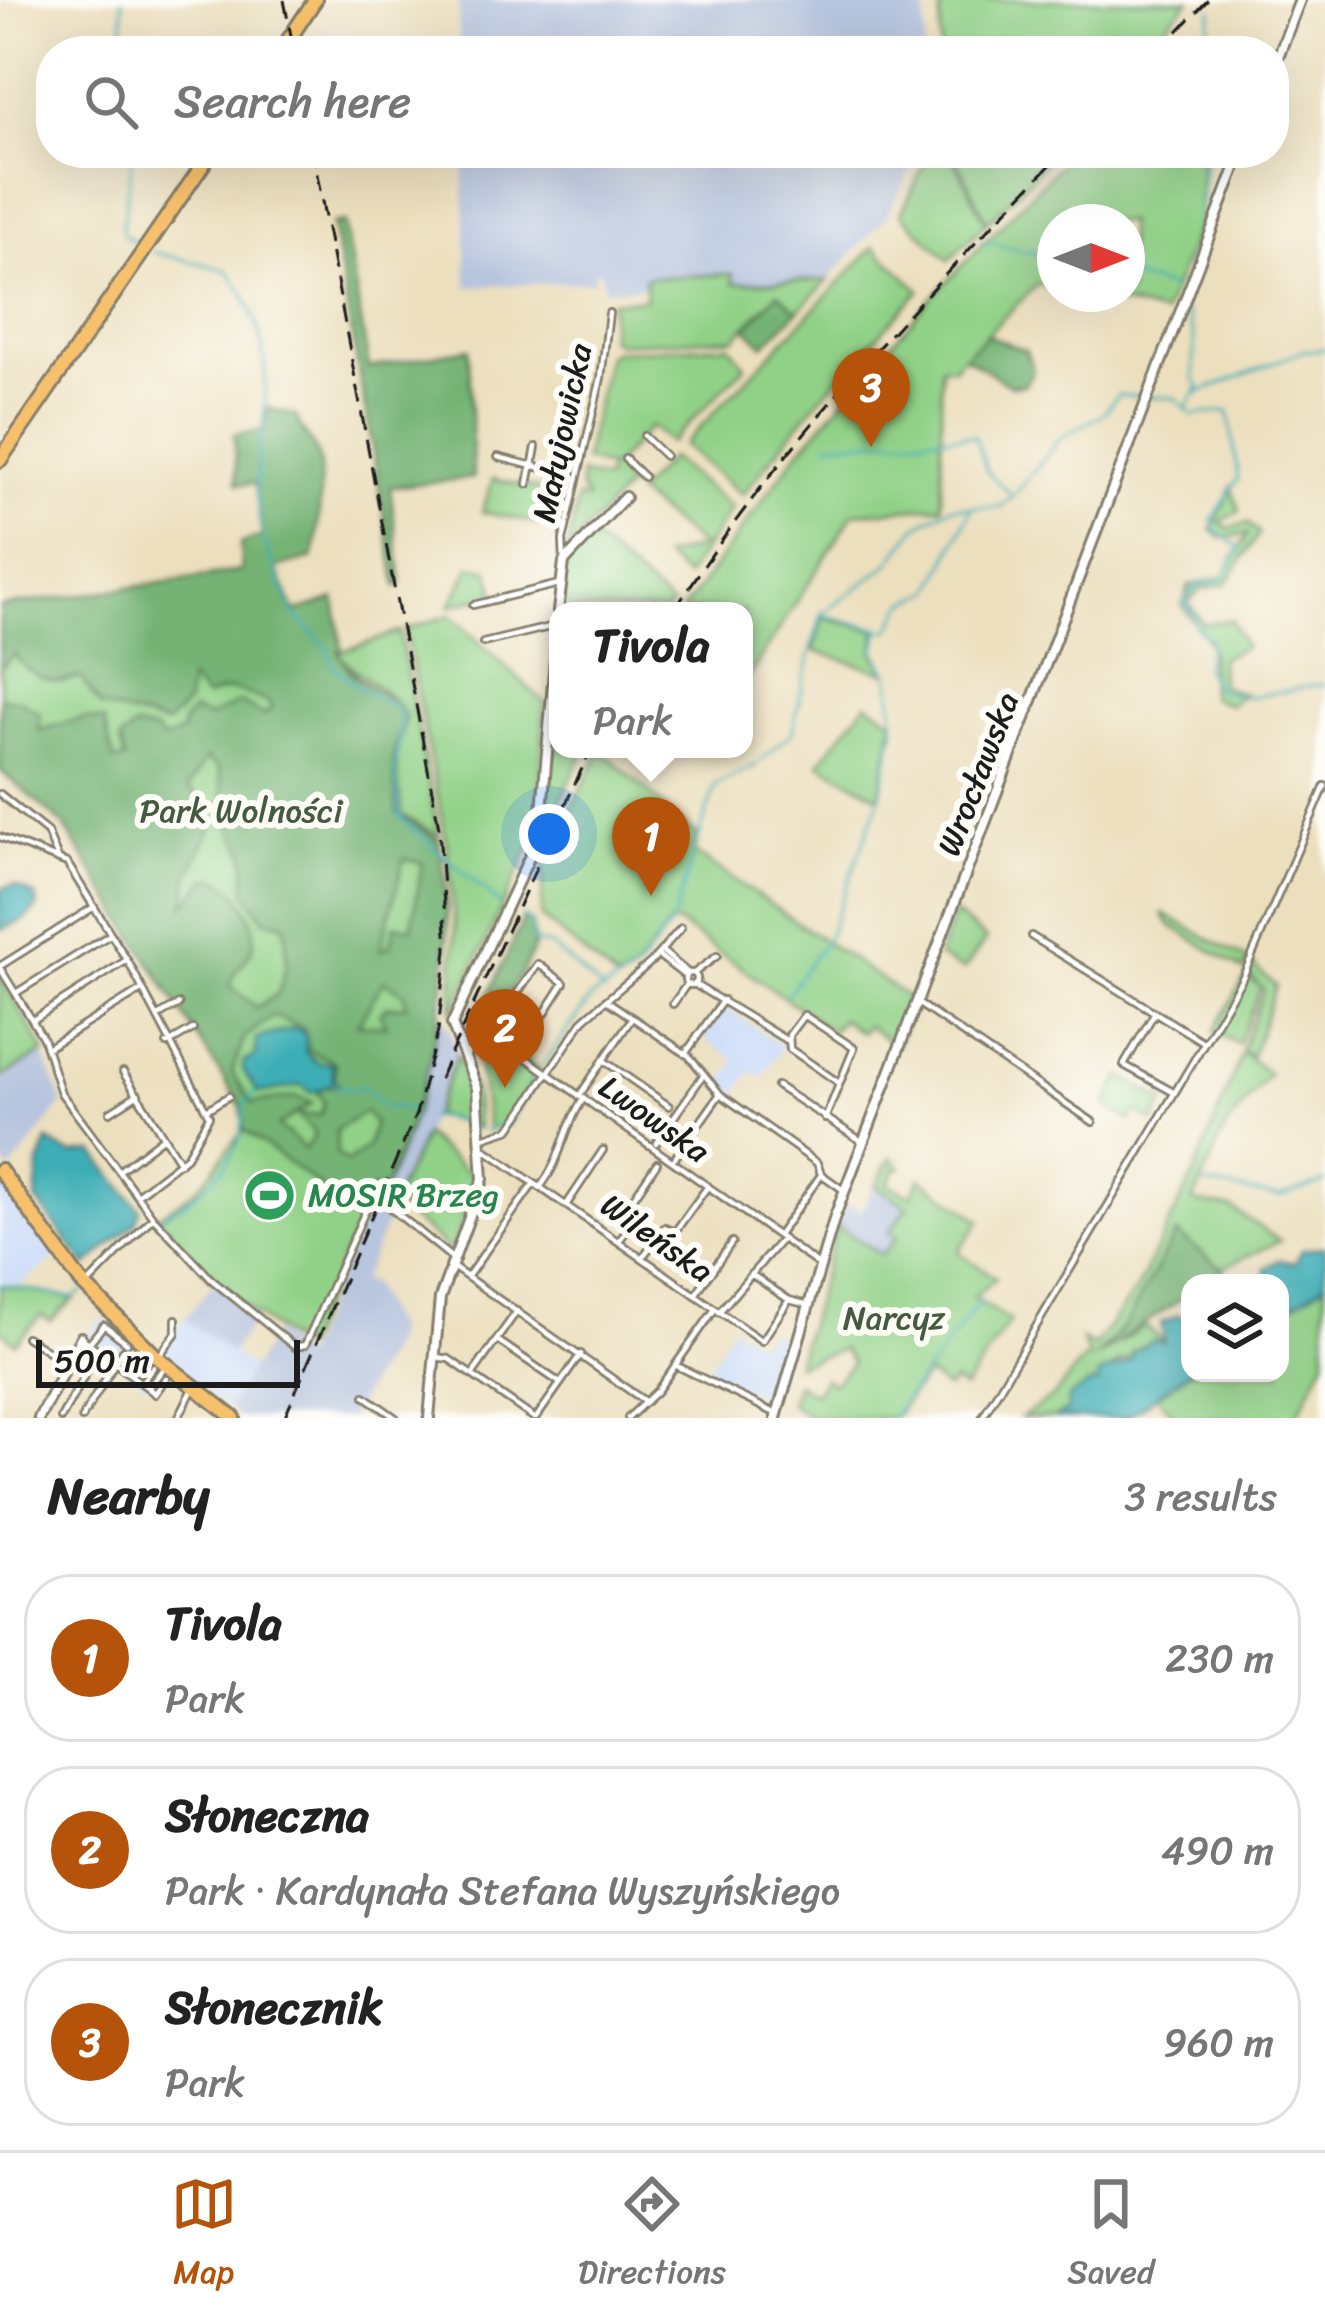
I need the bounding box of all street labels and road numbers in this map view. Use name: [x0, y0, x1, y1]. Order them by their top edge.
street label: Małujowicka: [515, 338, 609, 528]
street label: Wrocławska: [920, 683, 1036, 865]
street label: Lwowska: [586, 1059, 722, 1179]
street label: Wileńska: [588, 1178, 726, 1299]

